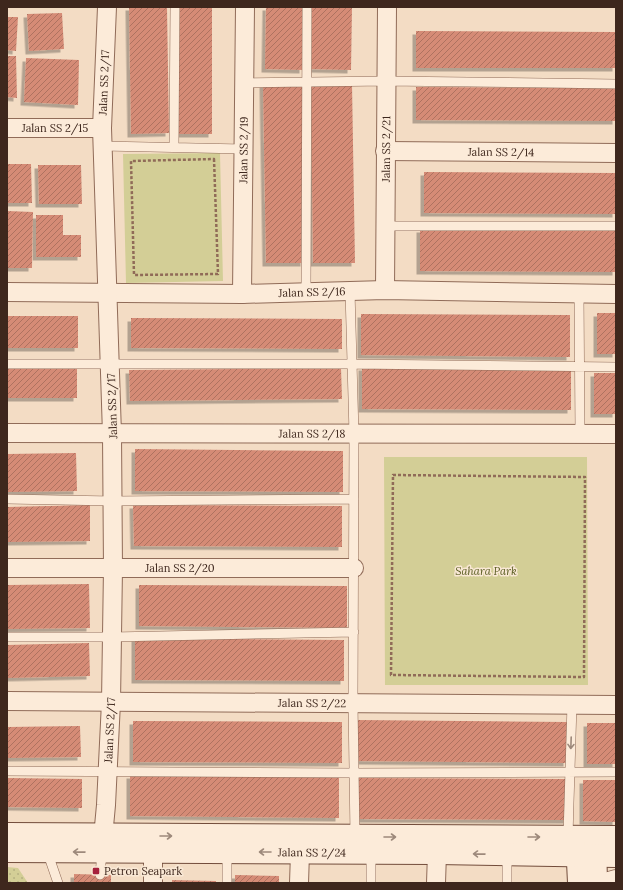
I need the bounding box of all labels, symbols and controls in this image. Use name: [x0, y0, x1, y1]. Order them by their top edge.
street label: Jalan SS 2/17: [95, 49, 113, 117]
street label: Jalan SS 2/19: [236, 116, 252, 185]
street label: Jalan SS 2/21: [379, 116, 394, 183]
street label: Jalan SS 2/15: [21, 121, 88, 136]
street label: Jalan SS 2/14: [467, 145, 534, 160]
street label: Jalan SS 2/16: [277, 284, 346, 300]
street label: Jalan SS 2/17: [104, 373, 121, 440]
street label: Jalan SS 2/18: [278, 426, 345, 442]
street label: Jalan SS 2/20: [144, 561, 215, 576]
park label: Sahara Park: [455, 564, 517, 578]
street label: Jalan SS 2/22: [277, 696, 346, 711]
street label: Jalan SS 2/17: [101, 697, 119, 764]
one-way arrow: [567, 736, 575, 749]
one-way arrow: [159, 832, 172, 840]
one-way arrow: [383, 833, 396, 841]
one-way arrow: [527, 833, 540, 841]
street label: Jalan SS 2/24: [277, 845, 346, 861]
one-way arrow: [73, 848, 86, 856]
one-way arrow: [259, 849, 272, 856]
one-way arrow: [473, 850, 486, 858]
place label: Petron Seapark: [104, 864, 182, 878]
marker: Petron Seapark: [91, 866, 101, 876]

